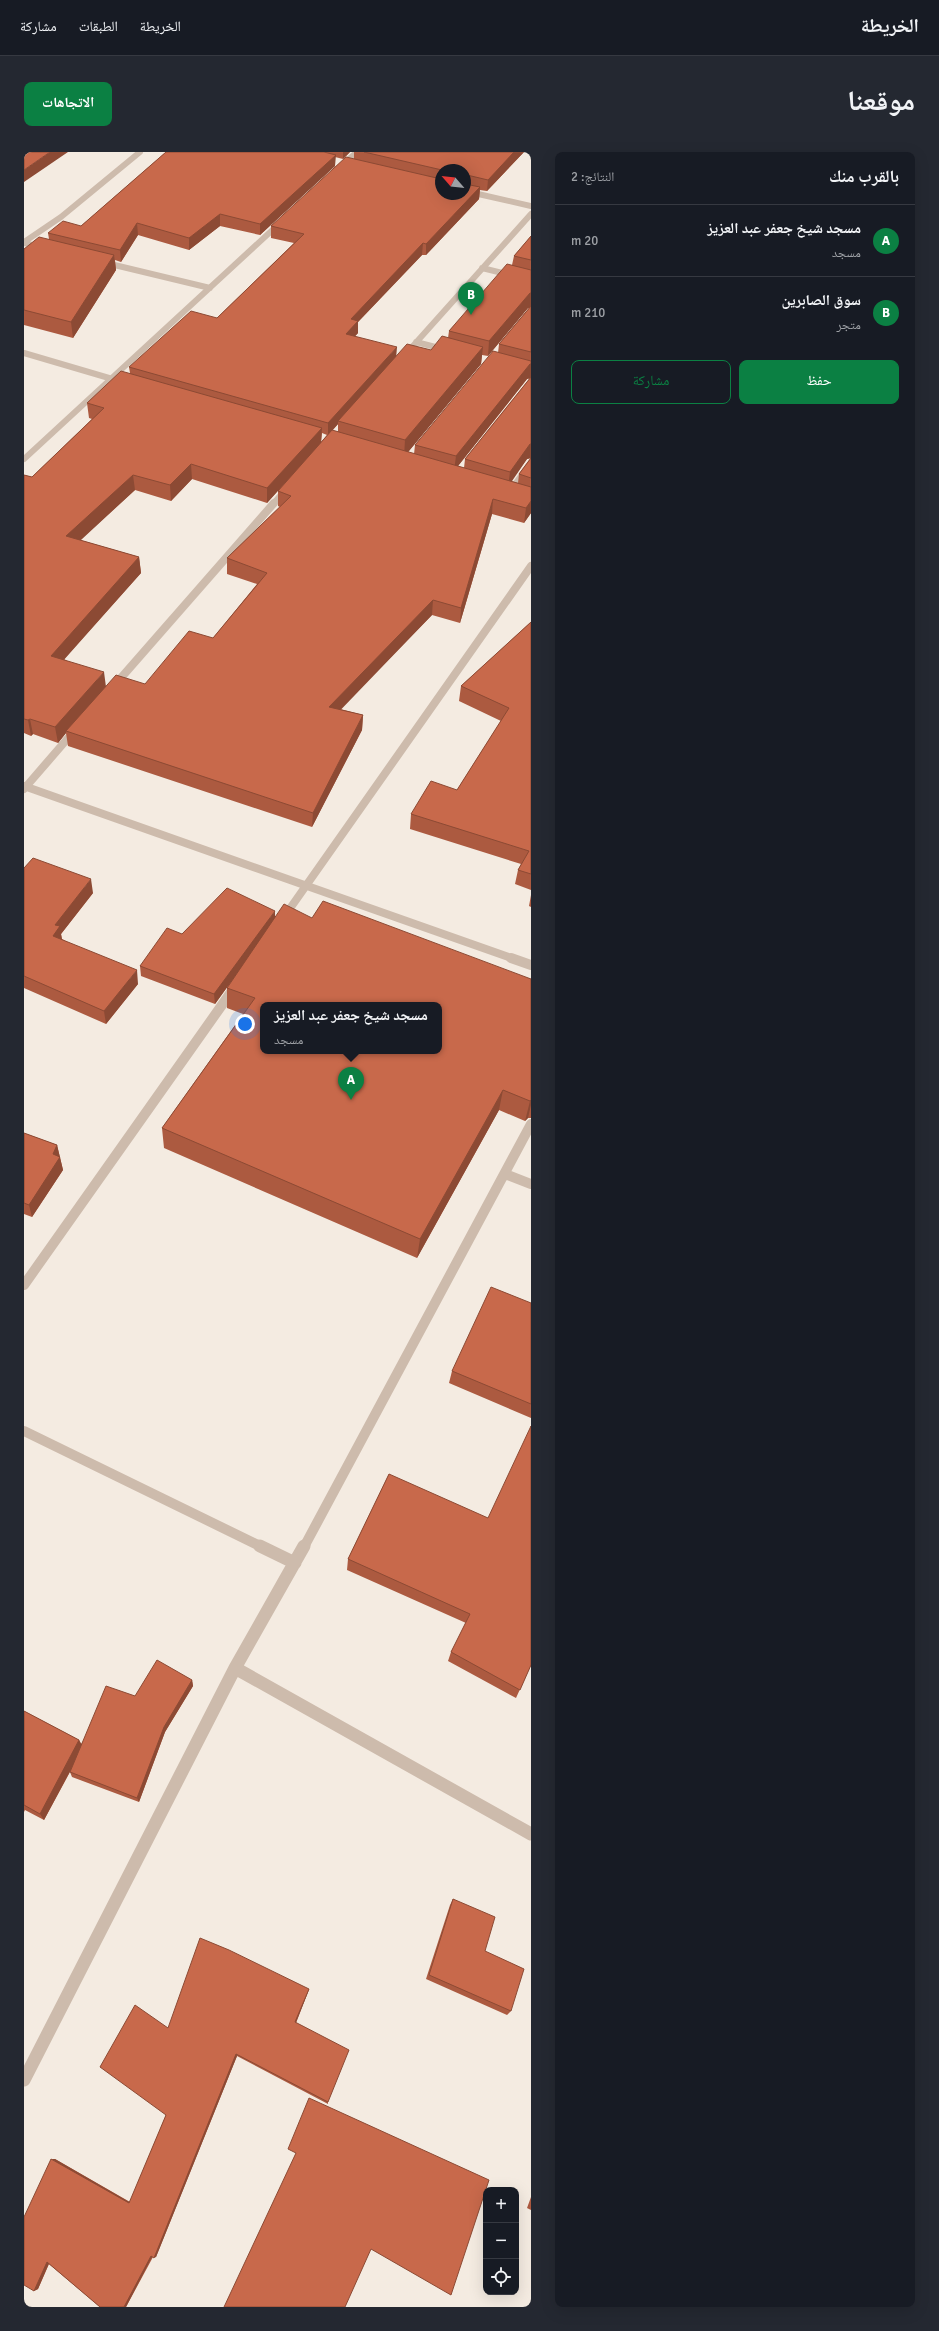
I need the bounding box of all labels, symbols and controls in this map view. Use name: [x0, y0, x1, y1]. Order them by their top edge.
text: الخريطة: [861, 14, 919, 38]
text: مشاركة: [20, 18, 57, 35]
text: الطبقات: [79, 18, 118, 35]
text: الخريطة: [140, 18, 181, 35]
button: الاتجاهات: [24, 82, 112, 126]
text: موقعنا: [847, 84, 915, 118]
north arrow: [435, 164, 471, 200]
text: بالقرب منك: [829, 166, 899, 187]
text: النتائج: 2: [571, 169, 614, 185]
text: مسجد شيخ جعفر عبد العزيز: [707, 219, 861, 237]
text: 20 m: [571, 233, 598, 249]
text: A: [882, 233, 890, 249]
text: مسجد: [832, 245, 861, 261]
pin: B: [458, 282, 484, 315]
text: سوق الصابرين: [781, 291, 861, 309]
text: 210 m: [571, 305, 605, 321]
text: B: [882, 305, 890, 321]
text: متجر: [836, 317, 861, 333]
button: مشاركة: [571, 360, 731, 404]
button: حفظ: [739, 360, 899, 404]
popup: [260, 1002, 442, 1054]
text: مسجد شيخ جعفر عبد العزيز: [274, 1006, 428, 1024]
your location: [235, 1014, 255, 1034]
text: مسجد: [274, 1032, 303, 1048]
pin: A: [338, 1067, 364, 1100]
map controls: [483, 2187, 519, 2295]
button: +: [483, 2187, 519, 2223]
button: −: [483, 2223, 519, 2259]
button: locate: [483, 2259, 519, 2295]

